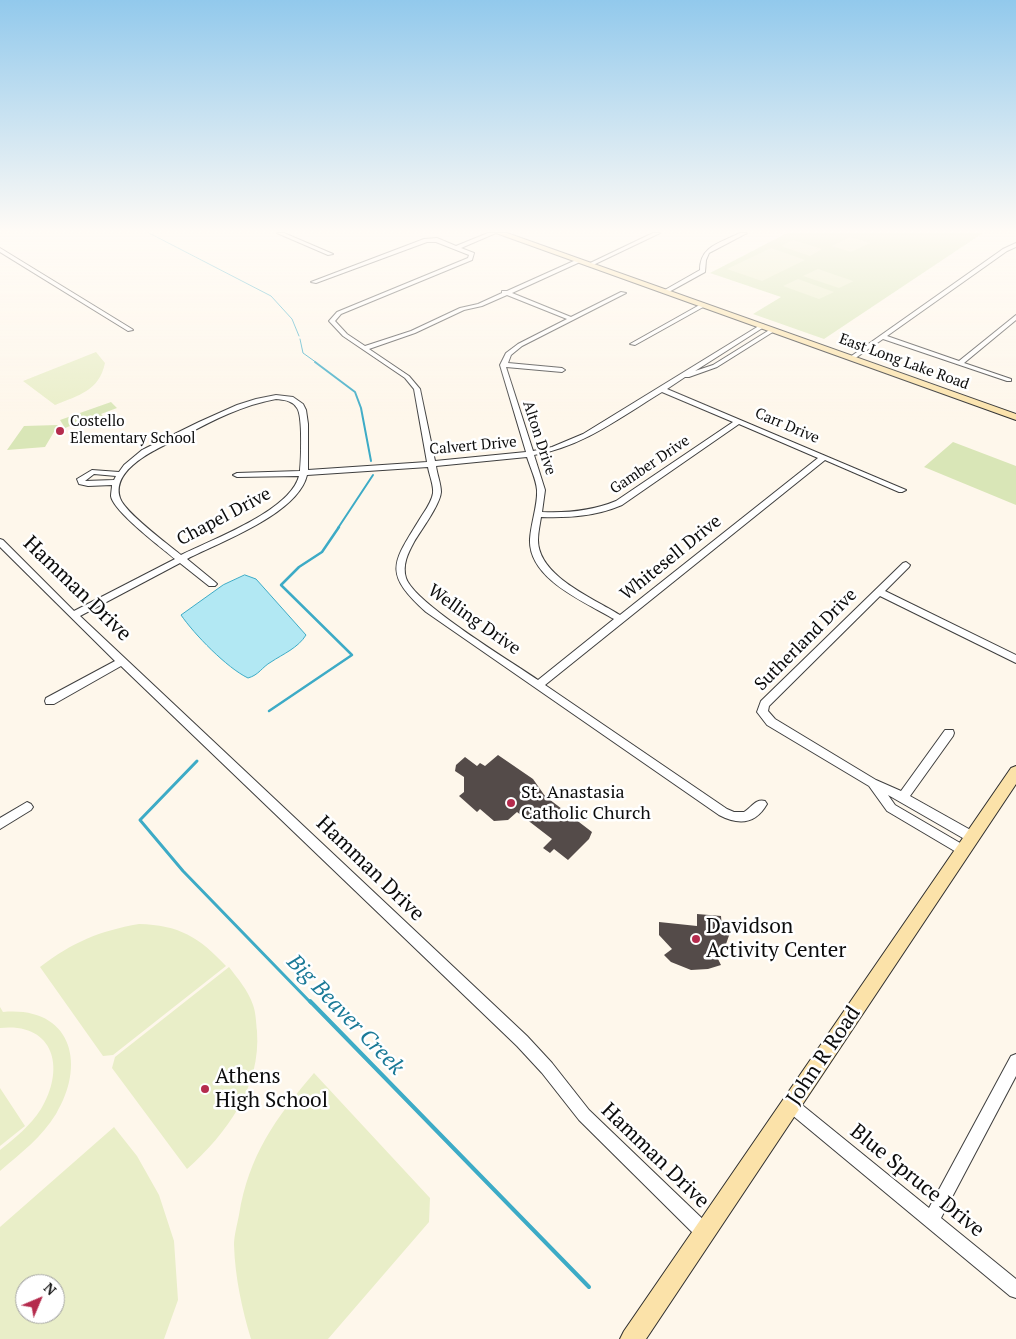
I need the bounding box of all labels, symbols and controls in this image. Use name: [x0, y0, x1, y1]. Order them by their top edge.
street label: East Long Lake Road: [837, 330, 971, 394]
street label: Alton Drive: [519, 399, 559, 477]
street label: Carr Drive: [752, 404, 822, 448]
place label: Costello Elementary School: [70, 413, 196, 448]
marker: Costello Elementary School: [54, 425, 66, 437]
street label: Gamber Drive: [607, 432, 693, 498]
street label: Calvert Drive: [429, 433, 517, 459]
street label: Chapel Drive: [173, 483, 275, 551]
street label: Whitesell Drive: [616, 511, 726, 605]
street label: Hamman Drive: [18, 531, 136, 647]
street label: Welling Drive: [423, 580, 525, 660]
street label: Sutherland Drive: [750, 584, 862, 696]
place label: St. Anastasia Catholic Church: [521, 782, 651, 824]
marker: St. Anastasia Catholic Church: [505, 797, 517, 809]
street label: Hamman Drive: [311, 811, 429, 927]
place label: Davidson Activity Center: [706, 914, 846, 964]
marker: Davidson Activity Center: [690, 933, 702, 945]
water label: Big Beaver Creek: [281, 949, 409, 1081]
street label: John R Road: [782, 1002, 866, 1110]
place label: Athens High School: [215, 1064, 328, 1114]
marker: Athens High School: [199, 1083, 211, 1095]
street label: Hamman Drive: [596, 1098, 714, 1214]
street label: Blue Spruce Drive: [845, 1119, 989, 1243]
north arrow: [15, 1274, 65, 1324]
text: N: [40, 1278, 61, 1299]

